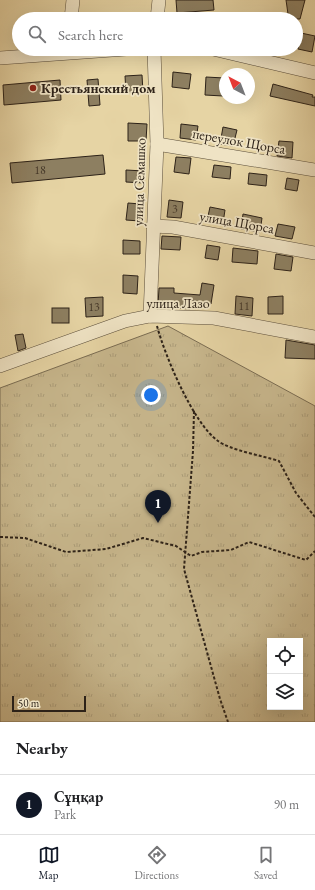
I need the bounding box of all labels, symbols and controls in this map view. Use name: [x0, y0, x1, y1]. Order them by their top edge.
search box: [12, 12, 303, 56]
icon: search: [26, 23, 48, 45]
text: Search here: [58, 25, 123, 44]
north arrow: [219, 68, 255, 104]
place label: Крестьянский дом: [41, 79, 156, 97]
marker: Крестьянский дом: [28, 83, 38, 93]
street label: переулок Щорса: [191, 124, 287, 158]
street label: улица Семашко: [128, 138, 150, 226]
house number: 18: [34, 162, 46, 178]
house number: 3: [172, 201, 178, 217]
street label: улица Щорса: [198, 207, 276, 237]
street label: улица Лазо: [146, 294, 210, 312]
house number: 11: [238, 298, 250, 314]
house number: 13: [88, 299, 100, 315]
your location: [141, 385, 161, 405]
pin: 1: [145, 490, 171, 523]
map controls: [267, 638, 303, 710]
button: locate: [267, 638, 303, 674]
button: layers: [267, 674, 303, 710]
scale bar: [12, 694, 86, 713]
text: 50 m: [18, 696, 39, 710]
text: Nearby: [16, 737, 68, 759]
text: Сұңқар: [54, 787, 103, 806]
text: 1: [26, 796, 32, 813]
text: 90 m: [274, 796, 299, 813]
text: Park: [54, 806, 76, 823]
tab: Map: [38, 844, 60, 882]
tab: Directions: [135, 844, 179, 882]
tab: Saved: [254, 844, 277, 882]

